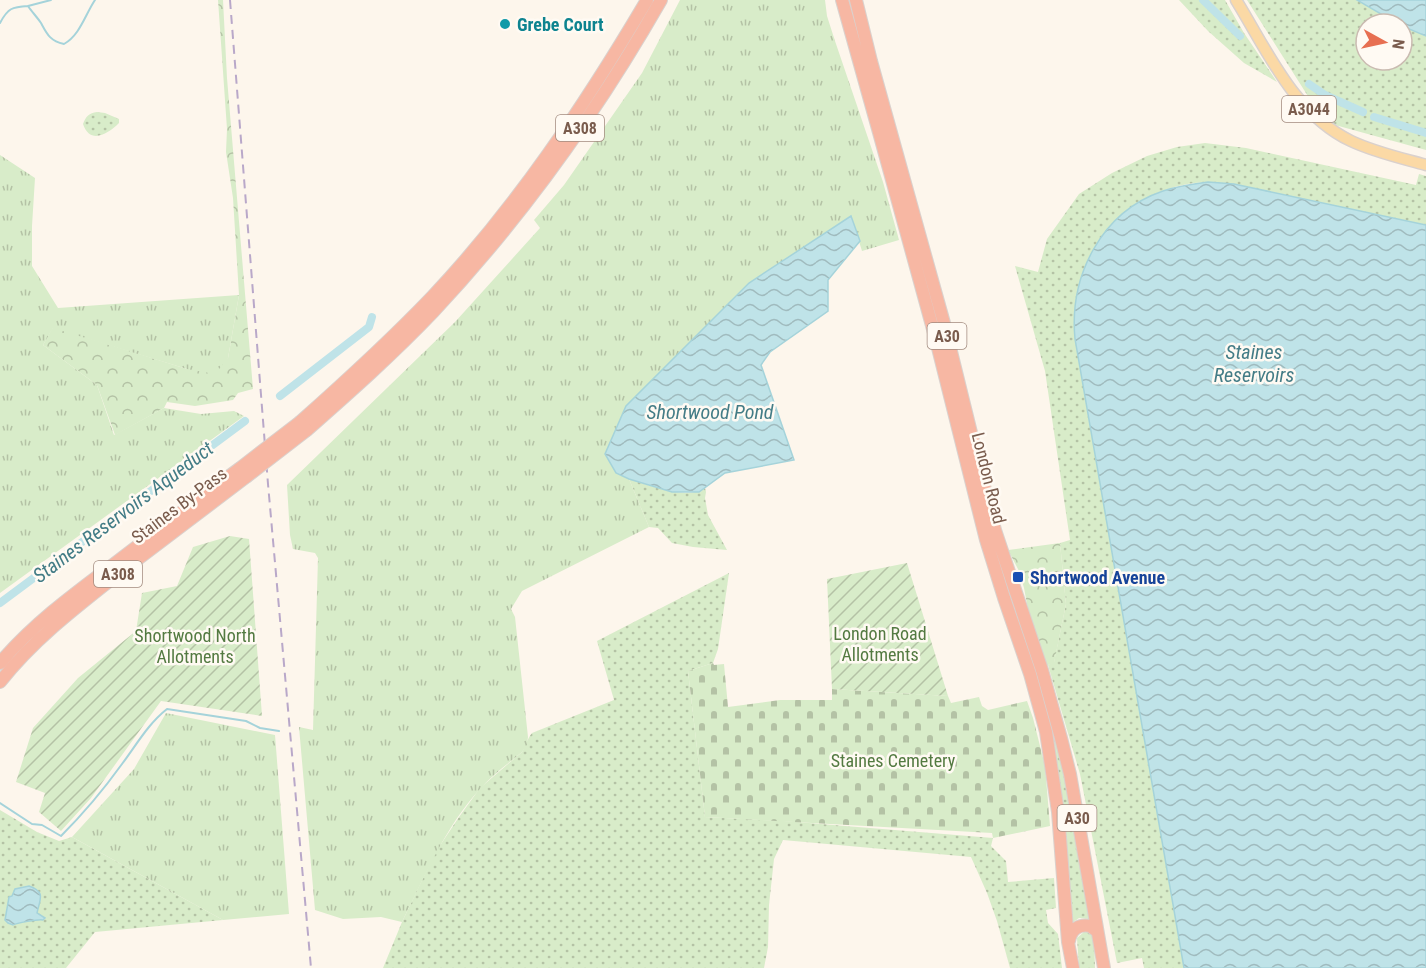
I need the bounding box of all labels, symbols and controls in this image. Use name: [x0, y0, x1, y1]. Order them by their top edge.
north arrow: [1354, 12, 1414, 72]
place label: Grebe Court: [517, 14, 604, 35]
marker: Grebe Court: [498, 17, 512, 31]
text: N: [1388, 38, 1408, 50]
road number: A3044: [1282, 96, 1336, 122]
road number: A308: [556, 115, 604, 141]
road number: A30: [928, 323, 966, 349]
water label: Staines Reservoirs: [1214, 340, 1294, 387]
water label: Shortwood Pond: [647, 400, 774, 424]
street label: London Road: [968, 430, 1010, 526]
water label: Staines Reservoirs Aqueduct: [28, 436, 218, 588]
street label: Staines By-Pass: [127, 462, 231, 548]
road number: A308: [94, 561, 142, 587]
place label: Shortwood Avenue: [1030, 567, 1165, 588]
marker: Shortwood Avenue: [1011, 570, 1025, 584]
park label: London Road Allotments: [833, 623, 927, 665]
park label: Shortwood North Allotments: [134, 625, 256, 667]
park label: Staines Cemetery: [831, 750, 956, 771]
road number: A30: [1058, 805, 1096, 831]

